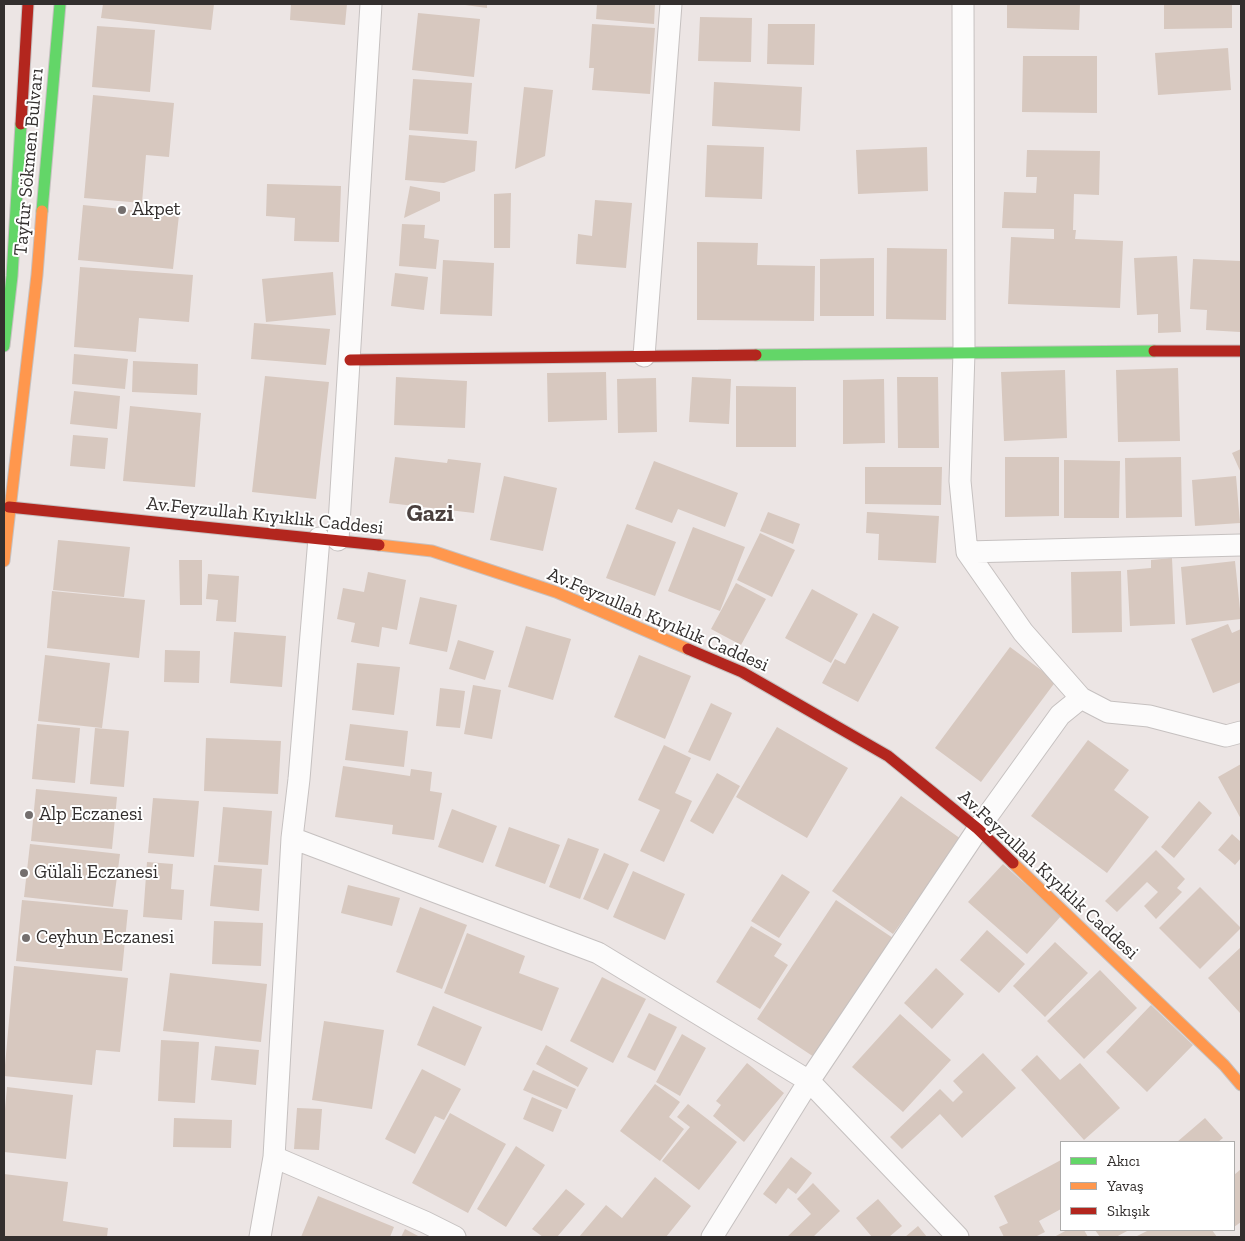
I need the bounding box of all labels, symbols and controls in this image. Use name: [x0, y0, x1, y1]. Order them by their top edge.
street label: Tayfur Sökmen Bulvarı: [9, 67, 49, 257]
place label: Akpet: [132, 199, 181, 221]
marker: Akpet: [116, 204, 128, 216]
street label: Av.Feyzullah Kıyıklık Caddesi: [145, 492, 385, 540]
district label: Gazi: [406, 500, 454, 528]
street label: Av.Feyzullah Kıyıklık Caddesi: [544, 563, 772, 677]
street label: Av.Feyzullah Kıyıklık Caddesi: [953, 786, 1143, 964]
place label: Alp Eczanesi: [39, 804, 143, 826]
marker: Alp Eczanesi: [23, 809, 35, 821]
place label: Gülali Eczanesi: [34, 862, 158, 884]
marker: Gülali Eczanesi: [18, 867, 30, 879]
place label: Ceyhun Eczanesi: [36, 927, 174, 949]
marker: Ceyhun Eczanesi: [20, 932, 32, 944]
legend: [1060, 1141, 1235, 1231]
text: Akıcı: [1107, 1152, 1140, 1170]
text: Yavaş: [1107, 1177, 1144, 1195]
text: Sıkışık: [1107, 1202, 1150, 1220]

